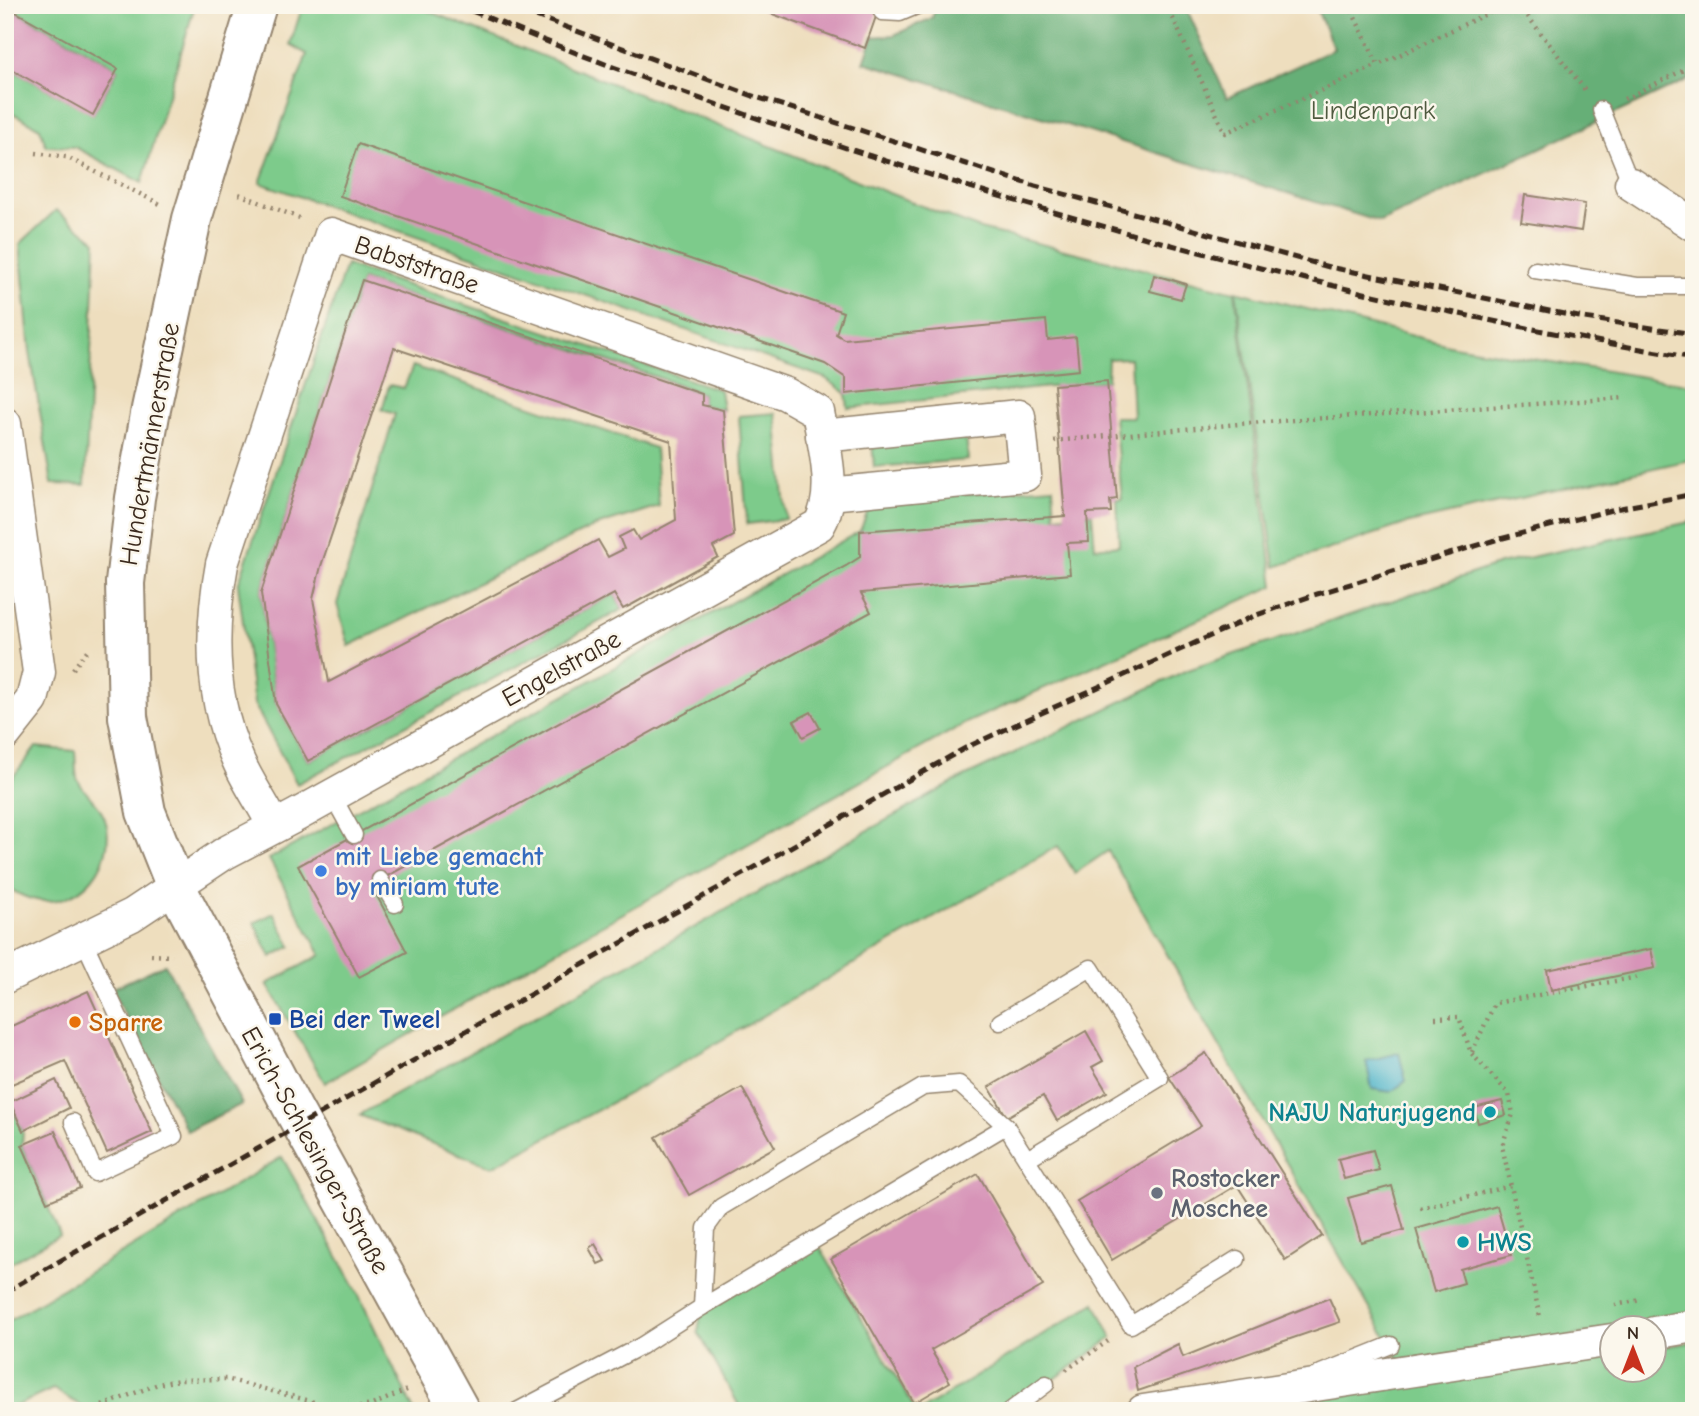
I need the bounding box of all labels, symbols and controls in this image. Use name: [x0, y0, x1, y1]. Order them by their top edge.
park label: Lindenpark: [1311, 96, 1436, 126]
street label: Babststraße: [350, 230, 483, 300]
street label: Hundertmännerstraße: [114, 320, 186, 568]
street label: Engelstraße: [497, 624, 626, 714]
place label: mit Liebe gemacht by miriam tute: [335, 842, 544, 902]
marker: mit Liebe gemacht by miriam tute: [313, 863, 329, 879]
place label: Bei der Tweel: [289, 1005, 441, 1035]
place label: Sparre: [89, 1008, 163, 1038]
marker: Bei der Tweel: [267, 1011, 283, 1027]
marker: Sparre: [67, 1014, 83, 1030]
street label: Erich-Schlesinger-Straße: [235, 1022, 396, 1279]
place label: NAJU Naturjugend: [1268, 1098, 1476, 1128]
marker: NAJU Naturjugend: [1482, 1104, 1498, 1120]
place label: Rostocker Moschee: [1171, 1164, 1280, 1224]
marker: Rostocker Moschee: [1149, 1185, 1165, 1201]
place label: HWS: [1477, 1228, 1532, 1258]
marker: HWS: [1455, 1234, 1471, 1250]
north arrow: [1598, 1314, 1668, 1384]
text: N: [1627, 1322, 1639, 1344]

